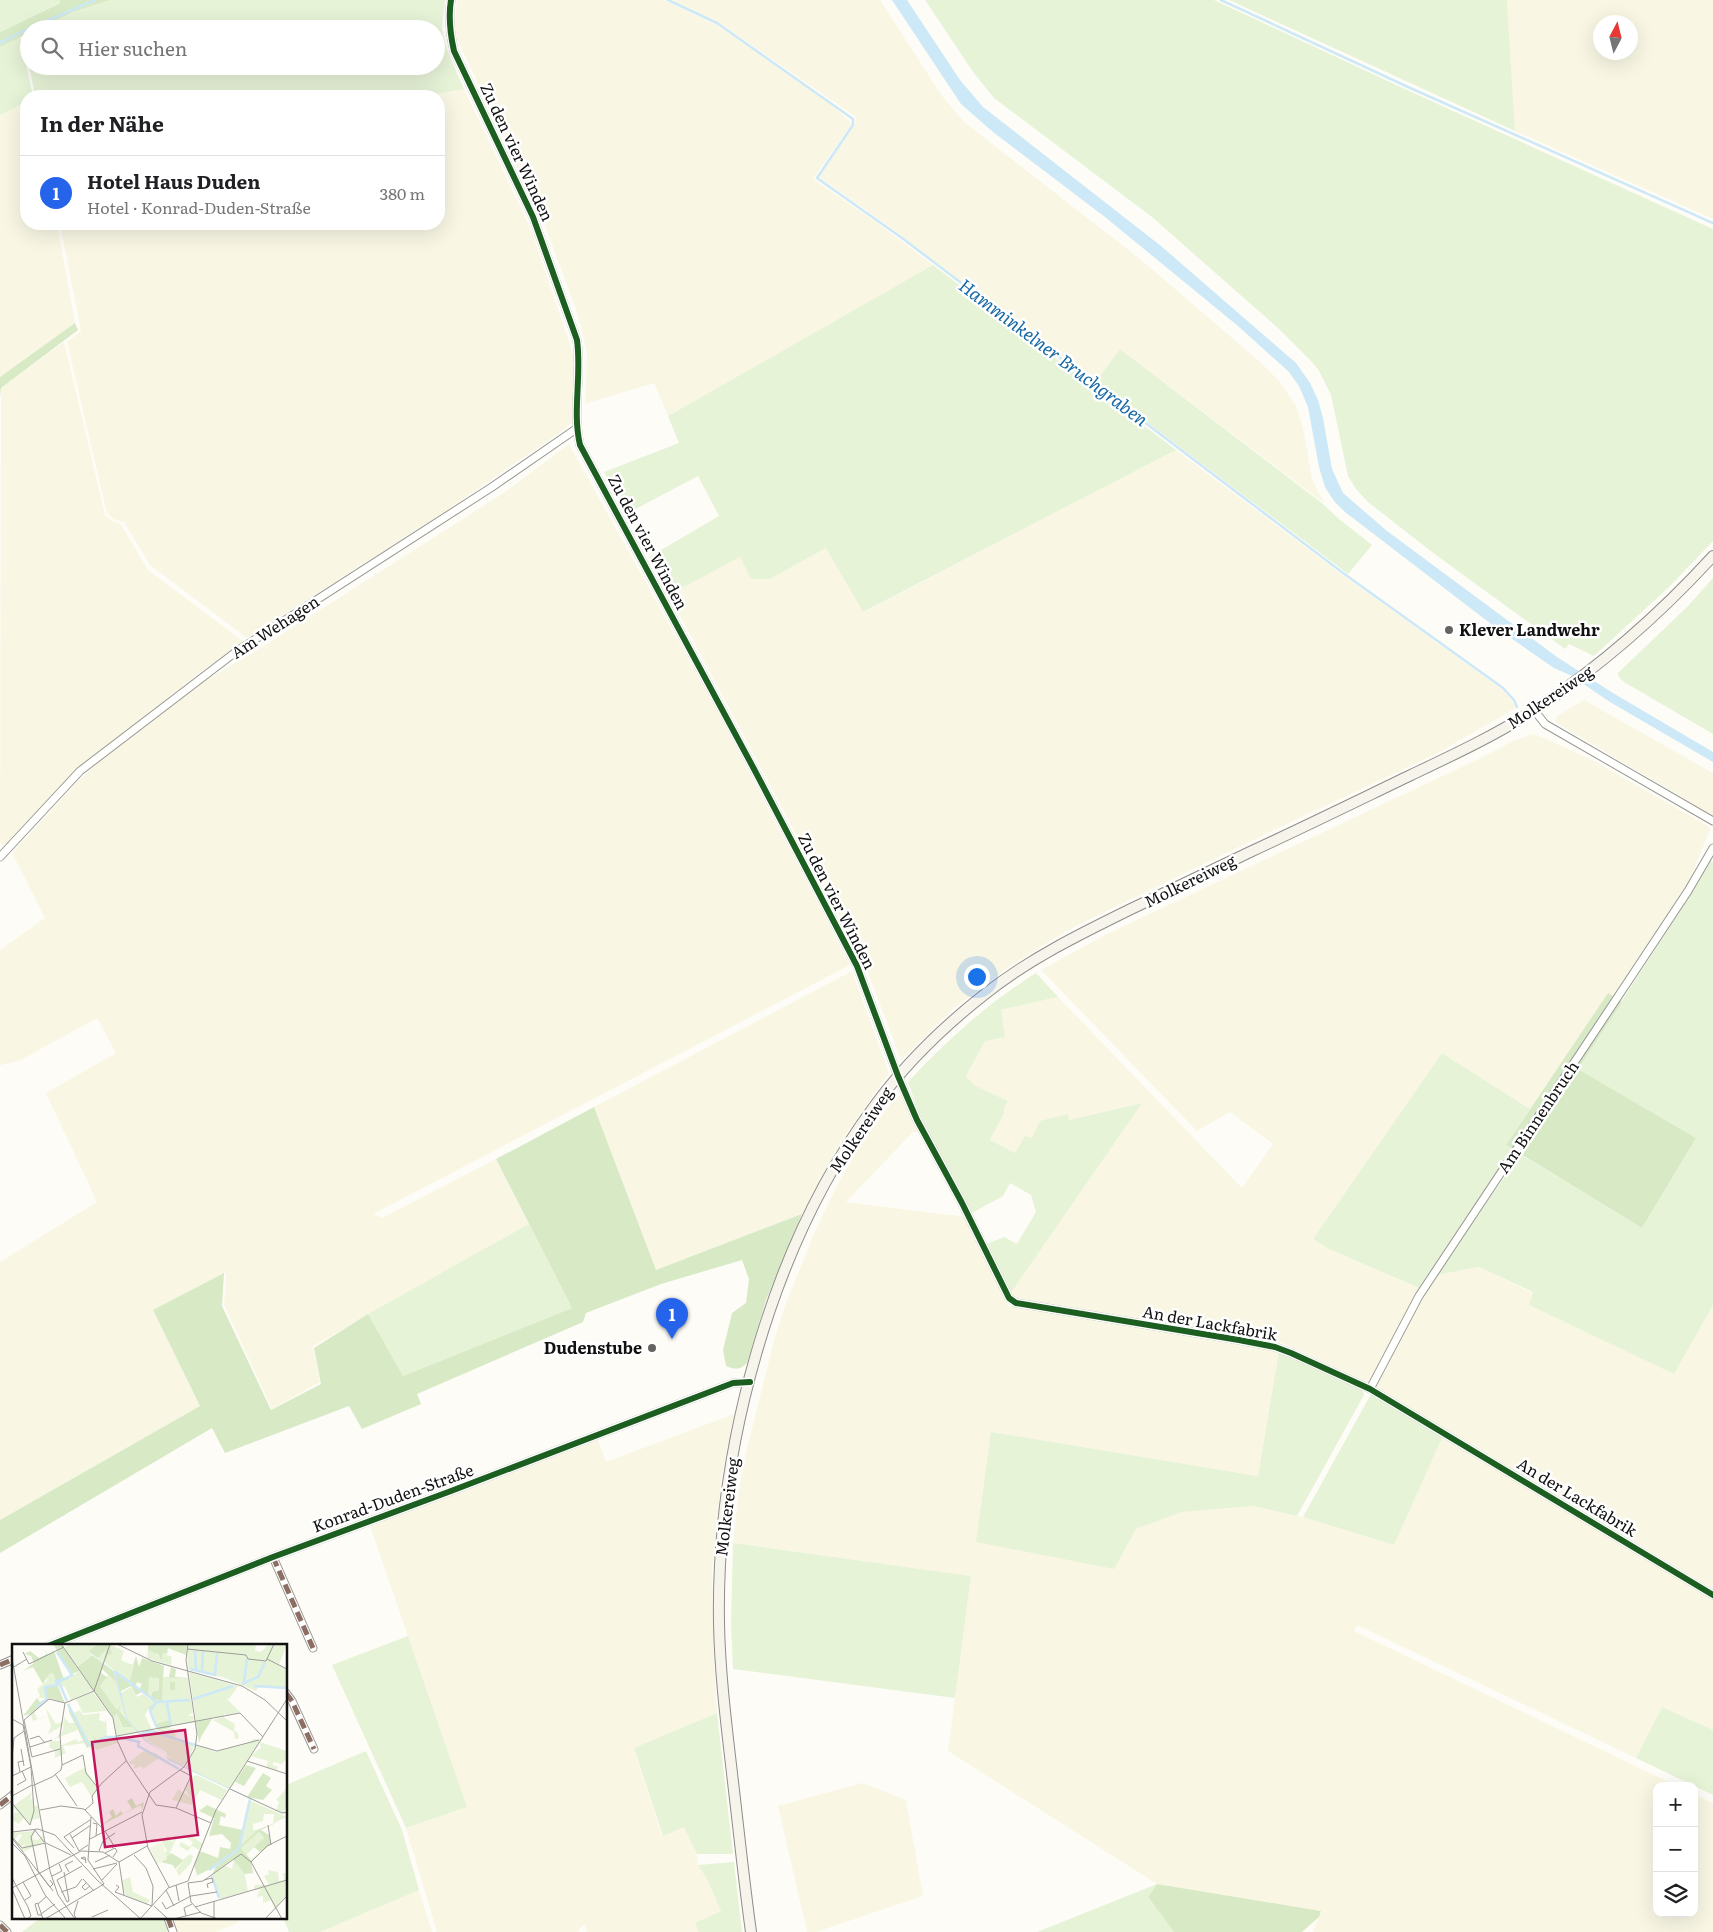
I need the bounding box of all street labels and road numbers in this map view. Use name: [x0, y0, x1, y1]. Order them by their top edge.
street label: Zu den vier Winden: [475, 78, 561, 225]
street label: Zu den vier Winden: [603, 470, 695, 614]
street label: Am Wehagen: [226, 588, 324, 664]
street label: Molkereiweg: [1502, 658, 1597, 734]
street label: Zu den vier Winden: [793, 828, 883, 973]
street label: Molkereiweg: [1140, 848, 1240, 913]
street label: Am Binnenbruch: [1491, 1055, 1584, 1177]
street label: Molkereiweg: [822, 1081, 898, 1177]
street label: An der Lackfabrik: [1141, 1298, 1280, 1346]
street label: An der Lackfabrik: [1513, 1451, 1642, 1542]
street label: Molkereiweg: [708, 1456, 744, 1558]
street label: Konrad-Duden-Straße: [309, 1457, 477, 1537]

